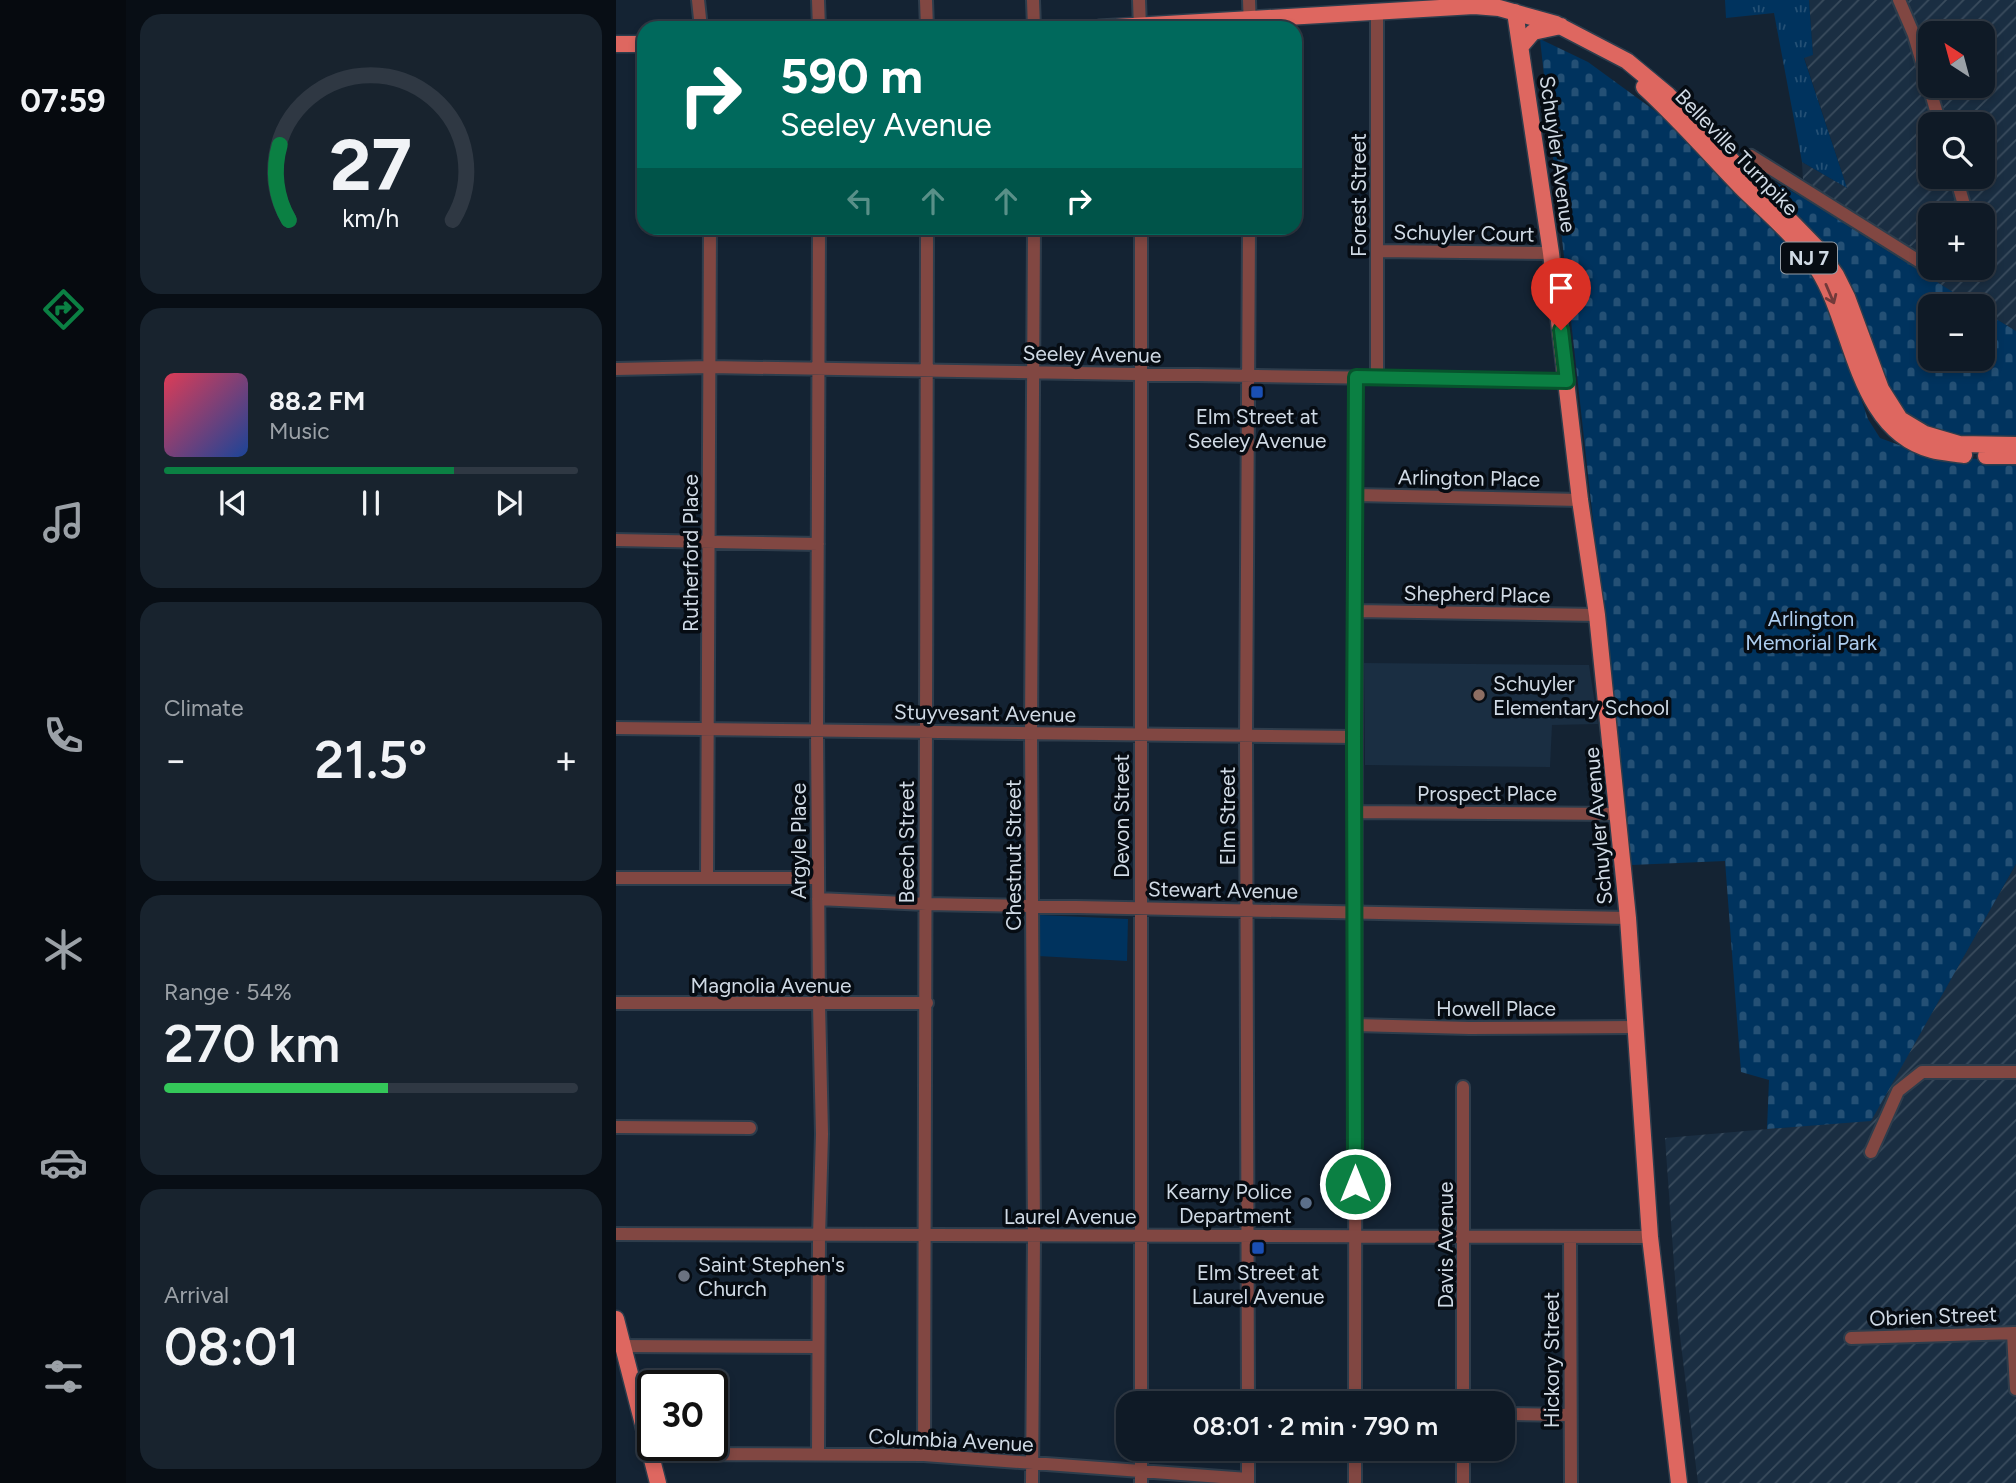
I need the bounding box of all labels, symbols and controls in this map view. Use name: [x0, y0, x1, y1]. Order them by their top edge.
north arrow: [1918, 21, 1995, 98]
map controls: [1918, 21, 1995, 371]
text: 590 m: [780, 46, 923, 105]
icon: right: [665, 49, 756, 140]
street label: Schuyler Avenue: [1535, 74, 1581, 234]
text: 07:59: [20, 82, 106, 120]
street label: Belleville Turnpike: [1670, 84, 1804, 220]
text: Seeley Avenue: [780, 106, 992, 144]
button: search: [1918, 112, 1995, 189]
text: 27: [330, 121, 412, 208]
street label: Forest Street: [1346, 133, 1371, 257]
icon: left: [841, 182, 879, 220]
icon: ahead: [914, 182, 952, 220]
icon: ahead: [987, 182, 1025, 220]
icon: right: [1060, 182, 1098, 220]
text: km/h: [342, 203, 400, 233]
button: +: [1918, 203, 1995, 280]
street label: Schuyler Court: [1393, 219, 1535, 247]
road number: NJ 7: [1781, 242, 1837, 274]
pin: [1531, 258, 1591, 330]
icon: arrive: [1542, 269, 1580, 307]
one-way arrow: [1824, 282, 1837, 304]
icon: directions: [39, 285, 88, 334]
button: −: [1918, 294, 1995, 371]
street label: Seeley Avenue: [1022, 340, 1162, 368]
marker: Elm Street at Seeley Avenue: [1249, 384, 1265, 400]
text: 88.2 FM: [269, 385, 365, 417]
place label: Elm Street at Seeley Avenue: [1188, 404, 1326, 453]
text: Music: [269, 417, 330, 445]
street label: Arlington Place: [1398, 464, 1540, 492]
street label: Rutherford Place: [678, 474, 703, 632]
icon: previous: [214, 484, 252, 522]
icon: pause: [352, 484, 390, 522]
icon: next: [490, 484, 528, 522]
icon: music: [39, 498, 88, 547]
street label: Shepherd Place: [1403, 580, 1551, 608]
park label: Arlington Memorial Park: [1745, 606, 1878, 655]
place label: Schuyler Elementary School: [1493, 671, 1669, 720]
marker: Schuyler Elementary School: [1471, 687, 1487, 703]
text: Climate: [164, 694, 243, 722]
street label: Stuyvesant Avenue: [894, 699, 1076, 727]
icon: phone: [39, 711, 88, 760]
text: 21.5°: [314, 729, 428, 791]
text: −: [164, 737, 188, 783]
text: +: [554, 737, 578, 783]
street label: Schuyler Avenue: [1579, 746, 1617, 906]
street label: Devon Street: [1109, 754, 1134, 878]
street label: Elm Street: [1215, 766, 1240, 865]
street label: Chestnut Street: [1001, 779, 1026, 931]
street label: Beech Street: [894, 781, 919, 903]
street label: Prospect Place: [1417, 781, 1557, 806]
street label: Argyle Place: [786, 783, 811, 899]
street label: Stewart Avenue: [1148, 876, 1298, 904]
icon: climate: [39, 925, 88, 974]
street label: Magnolia Avenue: [690, 973, 852, 998]
text: Range · 54%: [164, 978, 292, 1006]
street label: Howell Place: [1436, 996, 1556, 1021]
text: 270 km: [164, 1013, 340, 1075]
icon: car: [39, 1138, 88, 1187]
position arrow: [1318, 1147, 1392, 1221]
place label: Kearny Police Department: [1166, 1179, 1292, 1228]
street label: Davis Avenue: [1433, 1182, 1458, 1308]
marker: Kearny Police Department: [1298, 1195, 1314, 1211]
street label: Laurel Avenue: [1004, 1204, 1136, 1229]
marker: Elm Street at Laurel Avenue: [1250, 1240, 1266, 1256]
place label: Saint Stephen's Church: [698, 1252, 845, 1301]
place label: Elm Street at Laurel Avenue: [1192, 1260, 1324, 1309]
marker: Saint Stephen's Church: [676, 1268, 692, 1284]
text: Arrival: [164, 1281, 229, 1309]
street label: Hickory Street: [1539, 1292, 1564, 1428]
street label: Obrien Street: [1869, 1301, 1997, 1331]
text: 08:01: [164, 1316, 299, 1378]
icon: filters: [39, 1352, 88, 1401]
speed limit sign: 30: [637, 1370, 728, 1461]
text: 08:01 · 2 min · 790 m: [1193, 1410, 1438, 1442]
street label: Columbia Avenue: [868, 1423, 1034, 1457]

